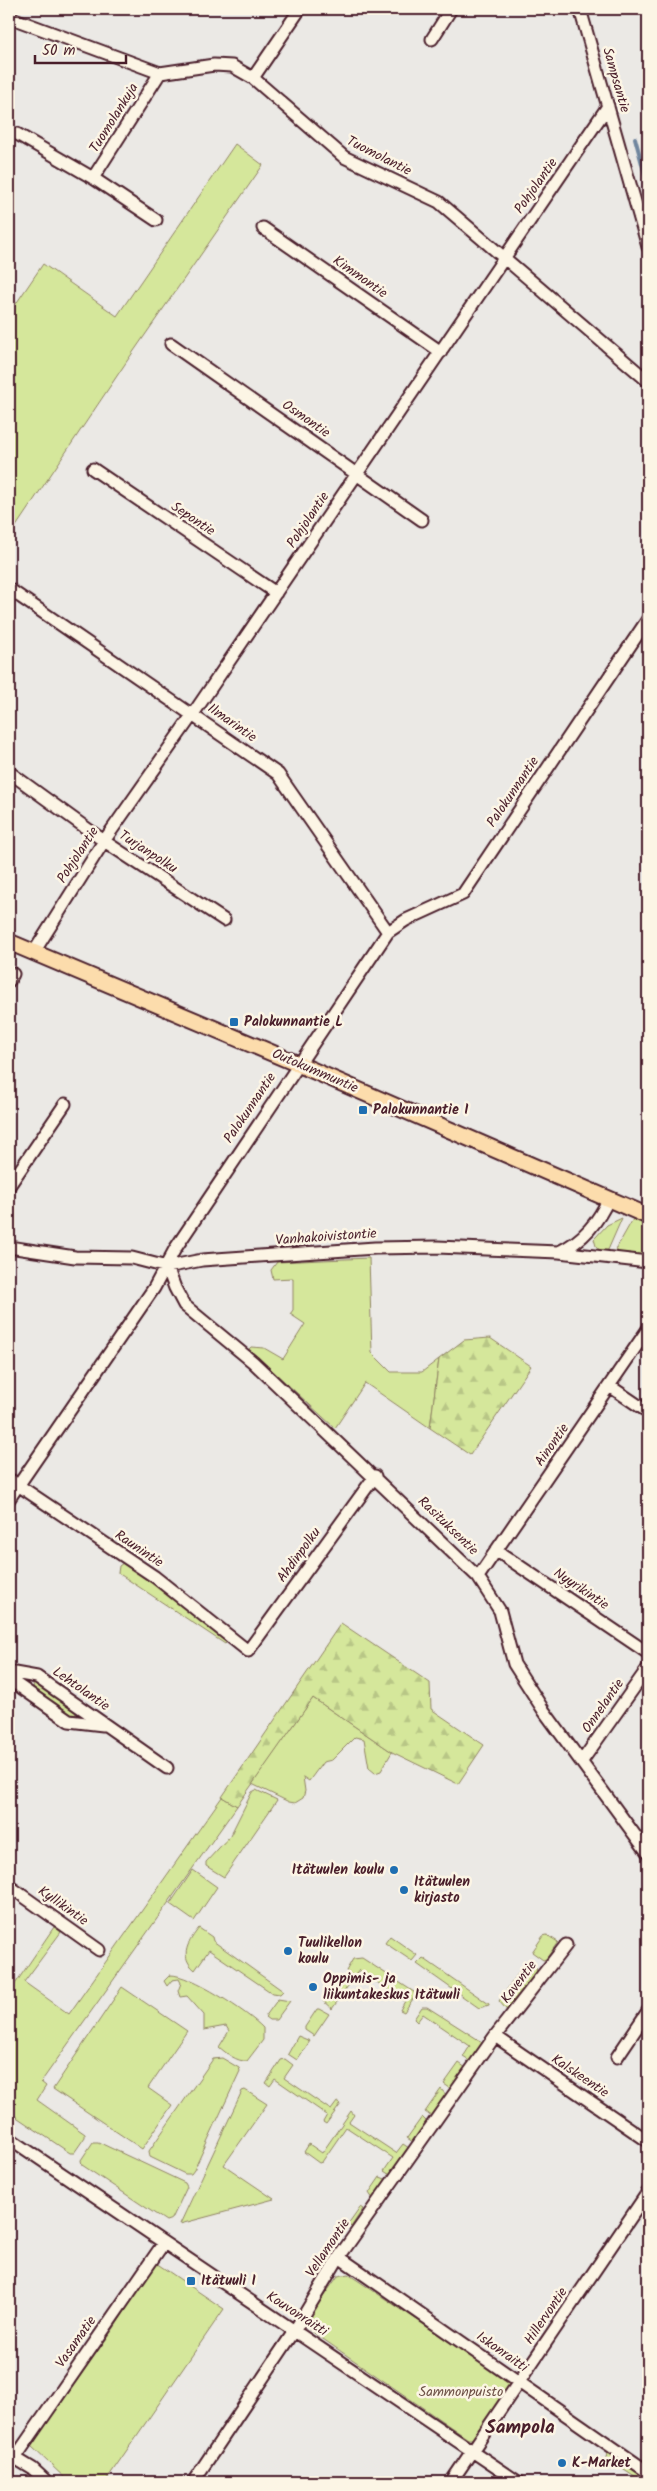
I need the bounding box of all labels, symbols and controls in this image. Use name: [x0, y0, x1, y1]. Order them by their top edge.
scale bar: [35, 32, 126, 64]
text: 50 m: [42, 39, 76, 63]
street label: Sampsantie: [596, 45, 636, 116]
street label: Tuomolankuja: [84, 79, 144, 157]
street label: Tuomolantie: [343, 130, 416, 182]
street label: Pohjolantie: [509, 153, 564, 218]
street label: Kimmontie: [328, 250, 393, 304]
street label: Osmontie: [277, 394, 335, 444]
street label: Pohjolantie: [281, 487, 335, 553]
street label: Sepontie: [166, 496, 220, 542]
street label: Ilmarintie: [203, 698, 262, 748]
street label: Palokunnantie: [481, 752, 545, 832]
street label: Pohjolantie: [51, 822, 105, 888]
street label: Turjanpolku: [114, 825, 182, 879]
place label: Palokunnantie L: [244, 1011, 343, 1033]
marker: Palokunnantie L: [228, 1016, 240, 1028]
street label: Outokummuntie: [268, 1043, 362, 1099]
street label: Palokunnantie: [218, 1068, 282, 1148]
place label: Palokunnantie I: [373, 1099, 469, 1121]
marker: Palokunnantie I: [357, 1104, 369, 1116]
street label: Vanhakoivistontie: [275, 1222, 378, 1252]
street label: Ainontie: [529, 1418, 575, 1471]
street label: Rasituksentie: [412, 1491, 484, 1561]
street label: Ahdinpolku: [271, 1523, 327, 1587]
street label: Raunintie: [110, 1525, 168, 1574]
street label: Nyyrikintie: [549, 1562, 614, 1616]
street label: Lehtolantie: [48, 1661, 115, 1717]
street label: Onnelantie: [576, 1674, 630, 1738]
place label: Itätuulen koulu: [292, 1859, 384, 1881]
marker: Itätuulen koulu: [388, 1864, 400, 1876]
place label: Itätuulen kirjasto: [414, 1871, 470, 1909]
street label: Kyllikintie: [33, 1881, 93, 1932]
marker: Itätuulen kirjasto: [398, 1884, 410, 1896]
place label: Tuulikellon koulu: [298, 1932, 362, 1970]
marker: Tuulikellon koulu: [282, 1945, 294, 1957]
street label: Kaventie: [495, 1955, 543, 2008]
place label: Oppimis- ja liikuntakeskus Itätuuli: [323, 1968, 460, 2006]
marker: Oppimis- ja liikuntakeskus Itätuuli: [307, 1981, 319, 1993]
street label: Kalskeentie: [547, 2048, 614, 2104]
street label: Vellamontie: [300, 2213, 356, 2282]
place label: Itätuuli I: [201, 2270, 256, 2292]
marker: Itätuuli I: [185, 2275, 197, 2287]
street label: Hillervontie: [519, 2282, 574, 2349]
street label: Kouvonraitti: [262, 2286, 333, 2343]
street label: Vasamatie: [50, 2311, 102, 2373]
street label: Iskonraitti: [471, 2326, 533, 2378]
park label: Sammonpuisto: [419, 2381, 503, 2403]
district label: Sampola: [485, 2413, 555, 2443]
place label: K-Market: [572, 2452, 631, 2474]
marker: K-Market: [556, 2457, 568, 2469]

